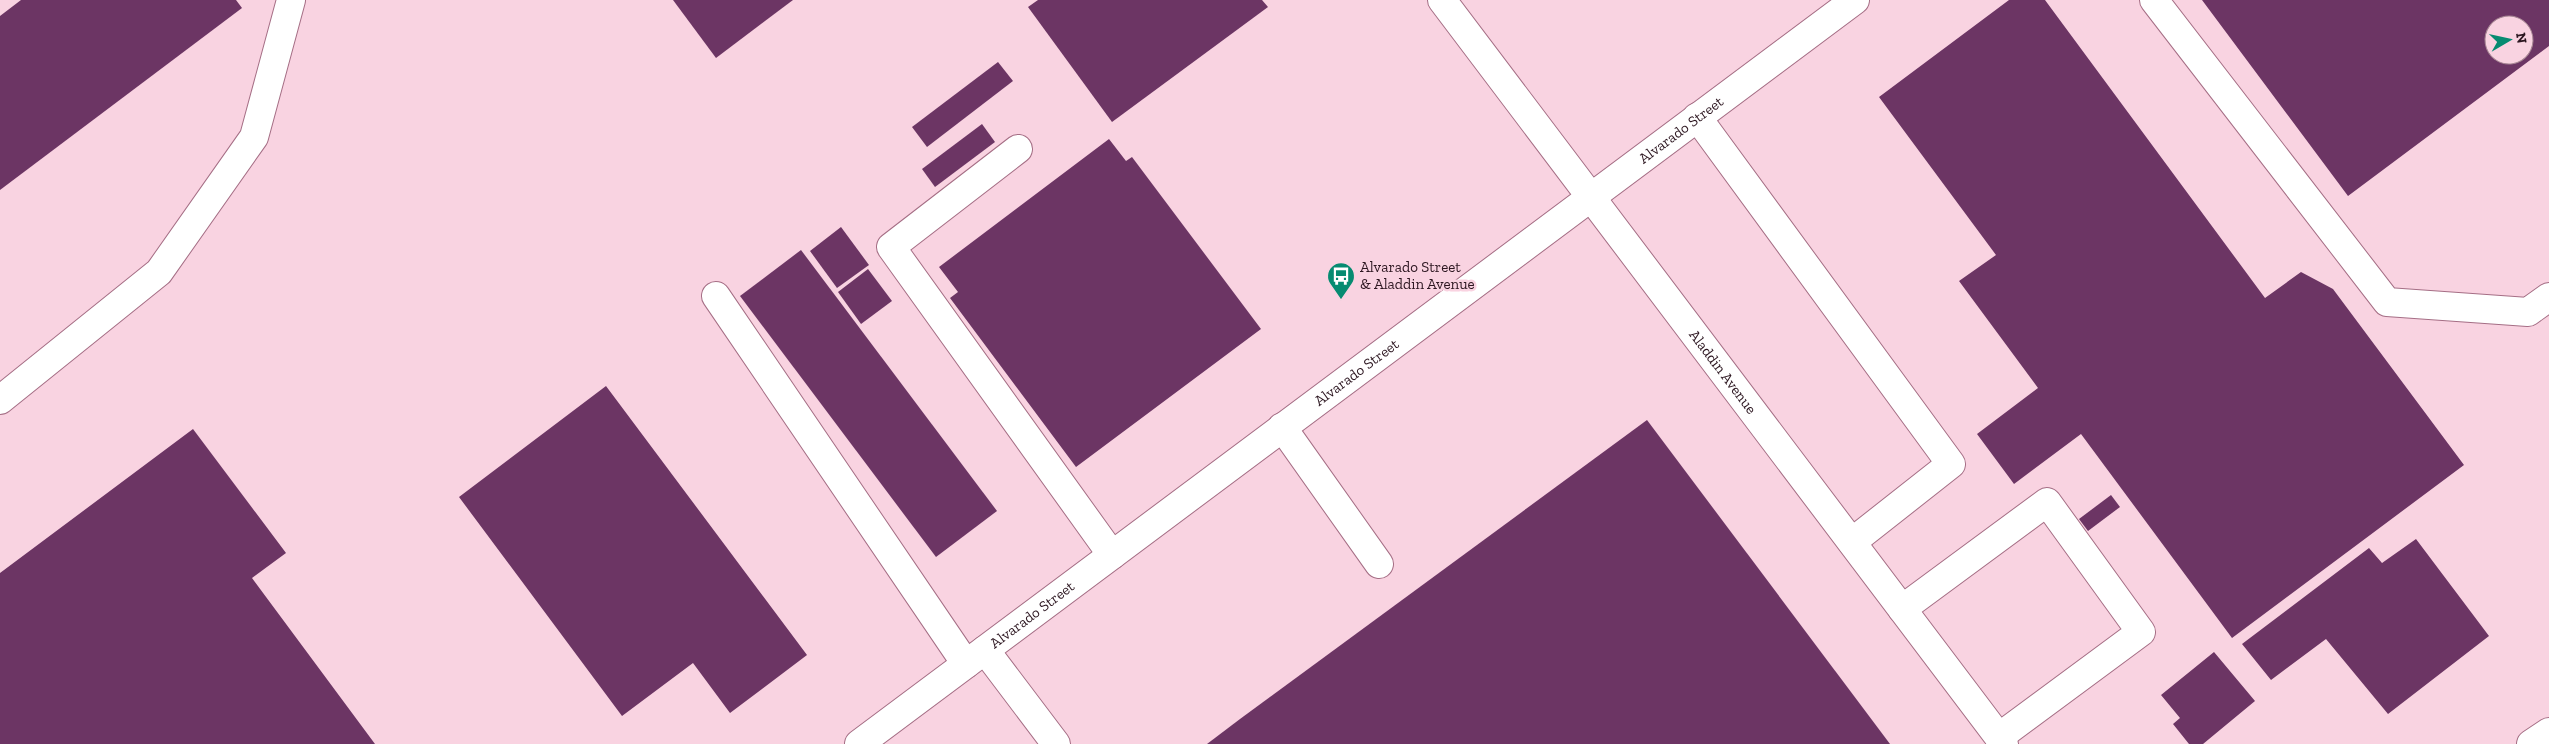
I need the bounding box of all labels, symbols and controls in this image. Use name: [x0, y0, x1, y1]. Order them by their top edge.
north arrow: [2484, 15, 2534, 65]
text: N: [2512, 31, 2531, 45]
street label: Alvarado Street: [1635, 92, 1727, 167]
place label: Alvarado Street & Aladdin Avenue: [1360, 258, 1475, 293]
bus stop icon: Alvarado Street & Aladdin Avenue: [1326, 261, 1356, 300]
street label: Aladdin Avenue: [1685, 326, 1760, 417]
street label: Alvarado Street: [1311, 335, 1403, 410]
street label: Alvarado Street: [986, 577, 1078, 652]

